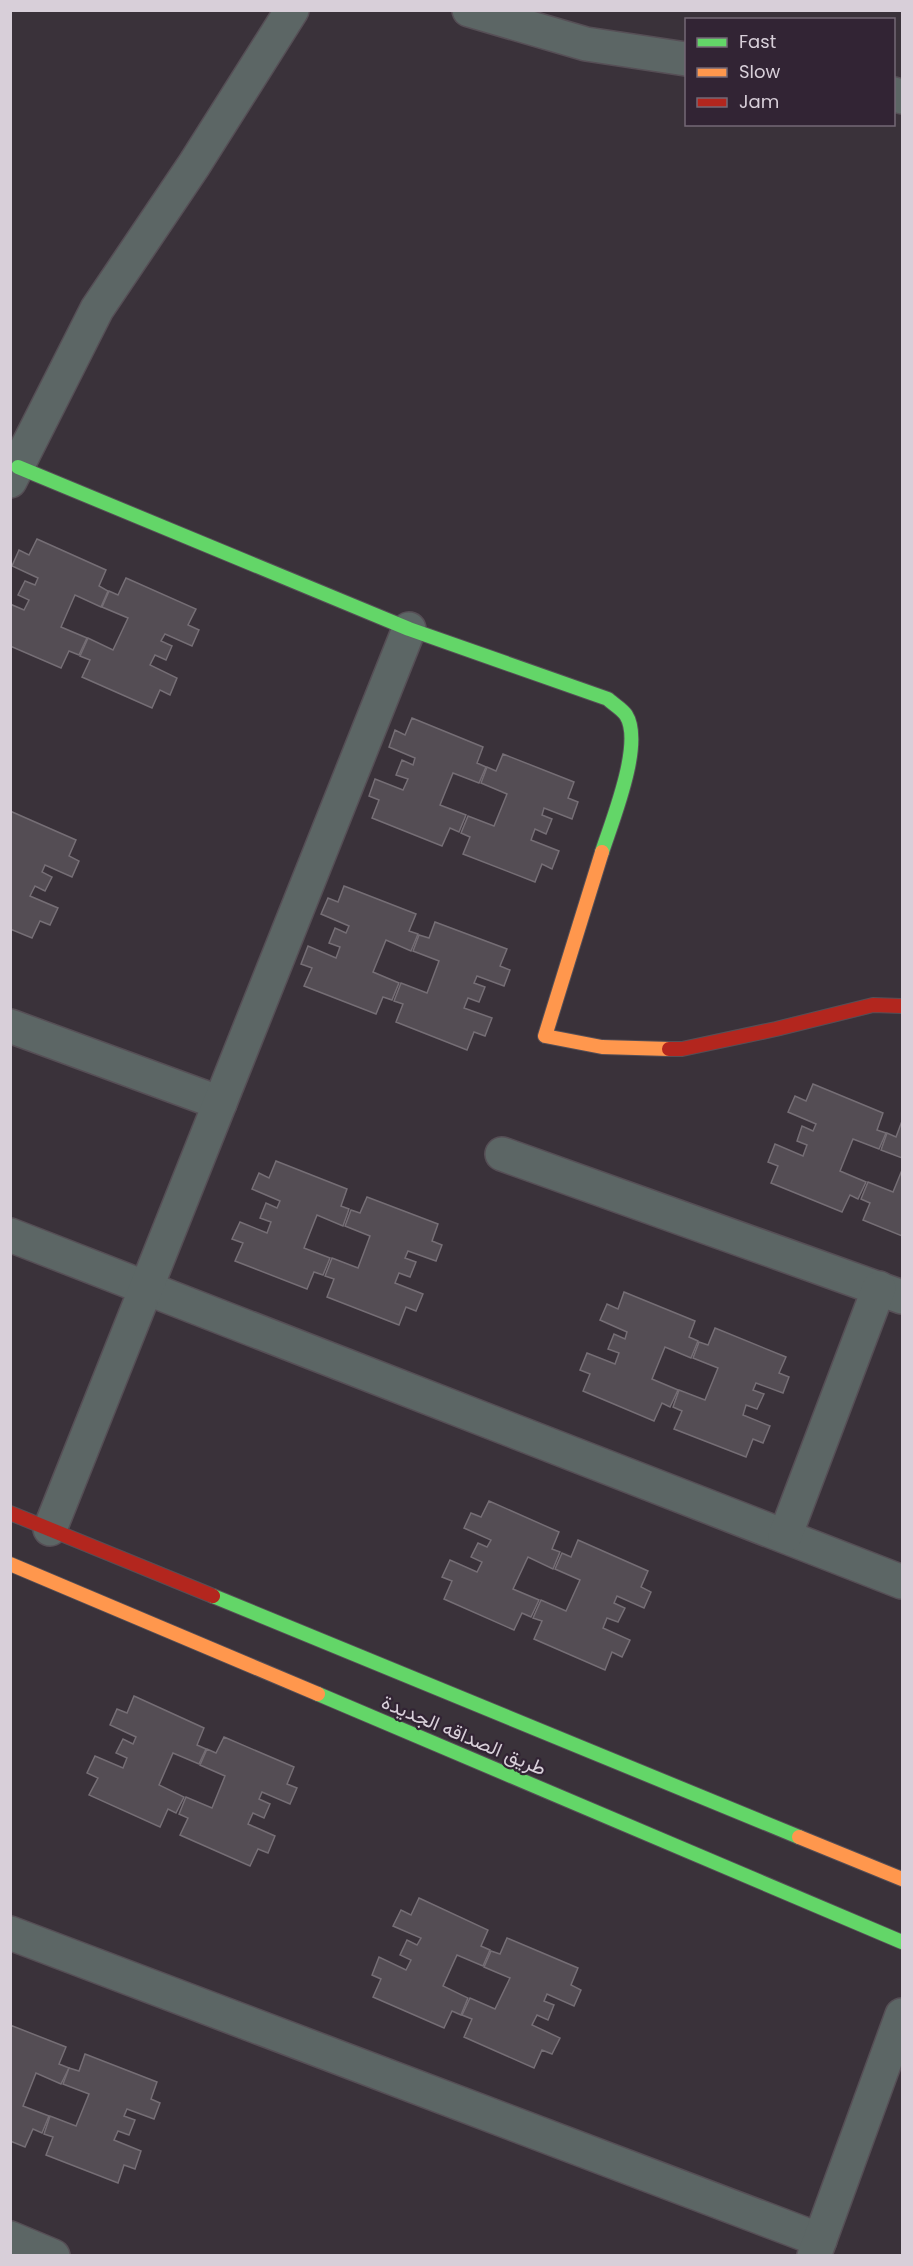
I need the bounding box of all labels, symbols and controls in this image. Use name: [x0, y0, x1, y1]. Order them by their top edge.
legend: [685, 18, 895, 126]
text: Fast: [739, 29, 776, 54]
text: Slow: [739, 59, 781, 84]
text: Jam: [739, 89, 779, 114]
street label: طريق الصداقه الجديدة: [377, 1688, 551, 1782]

